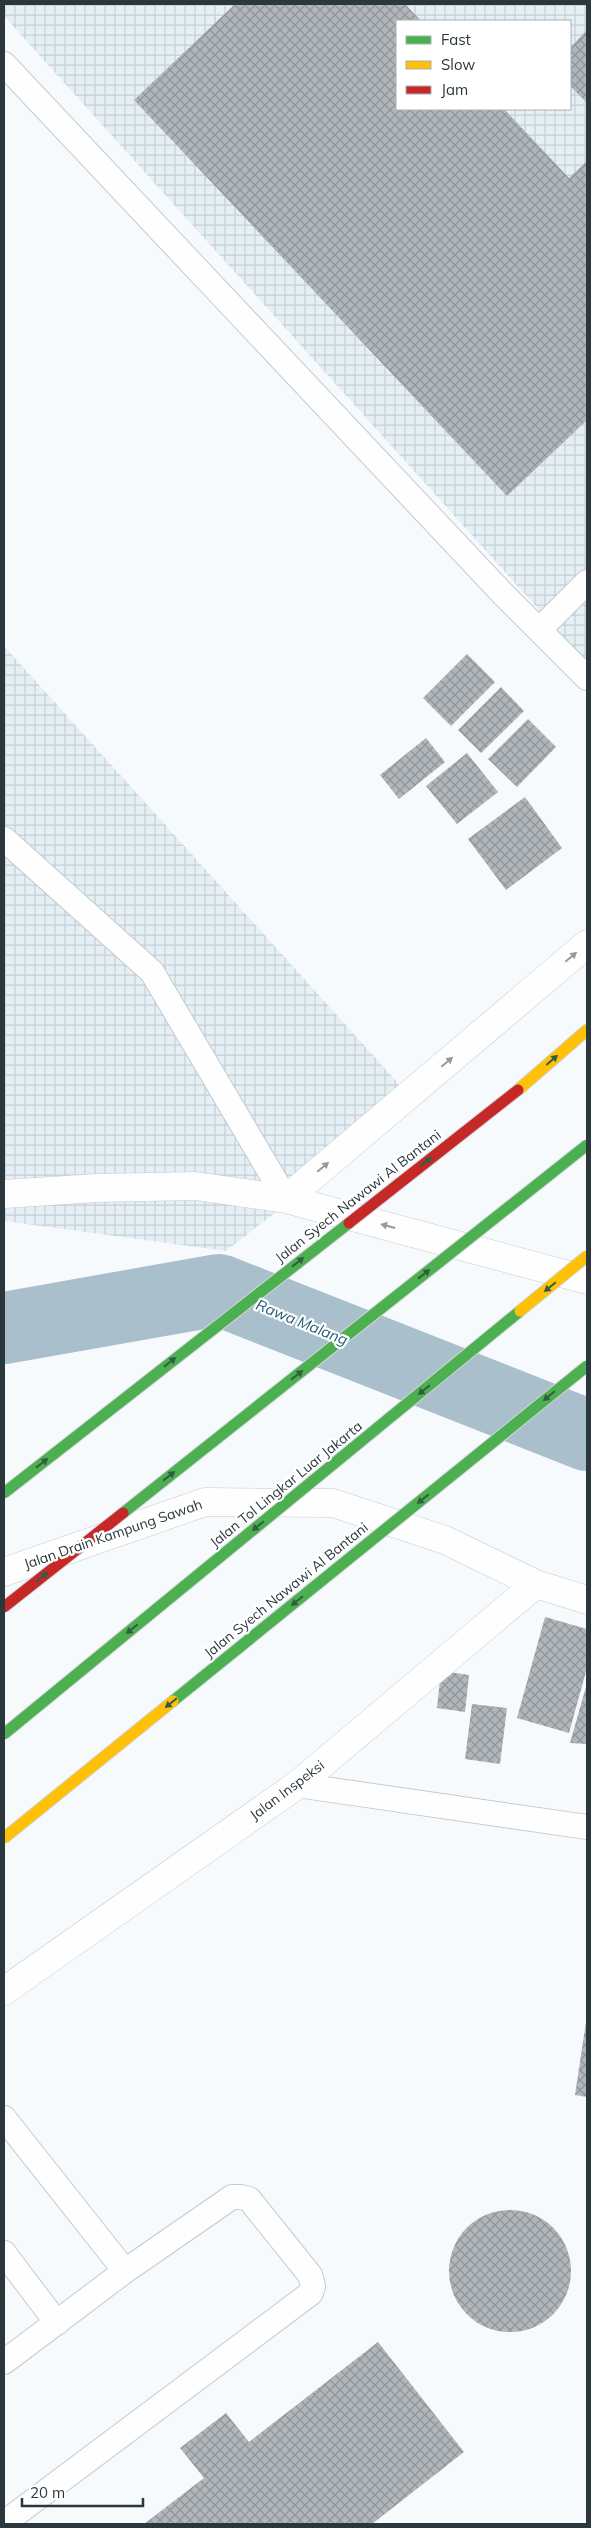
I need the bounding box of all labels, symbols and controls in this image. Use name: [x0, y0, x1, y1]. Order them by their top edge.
legend: [396, 20, 571, 110]
text: Fast: [441, 30, 471, 49]
text: Slow: [441, 55, 475, 74]
text: Jam: [441, 80, 468, 99]
one-way arrow: [565, 952, 578, 963]
one-way arrow: [546, 1054, 559, 1065]
one-way arrow: [441, 1056, 453, 1068]
street label: Jalan Syech Nawawi Al Bantani: [271, 1126, 445, 1266]
one-way arrow: [419, 1156, 432, 1167]
one-way arrow: [317, 1161, 329, 1173]
one-way arrow: [381, 1222, 396, 1230]
one-way arrow: [291, 1257, 304, 1268]
one-way arrow: [417, 1269, 431, 1279]
one-way arrow: [543, 1282, 556, 1293]
water label: Rawa Malang: [253, 1295, 351, 1349]
one-way arrow: [163, 1357, 176, 1368]
one-way arrow: [290, 1370, 304, 1380]
one-way arrow: [418, 1385, 431, 1396]
one-way arrow: [543, 1391, 556, 1402]
street label: Jalan Tol Lingkar Luar Jakarta: [206, 1417, 366, 1551]
one-way arrow: [35, 1457, 48, 1468]
one-way arrow: [162, 1470, 175, 1481]
one-way arrow: [417, 1493, 430, 1504]
street label: Jalan Drain Kampung Sawah: [21, 1495, 205, 1573]
street label: Jalan Syech Nawawi Al Bantani: [200, 1518, 372, 1662]
one-way arrow: [251, 1521, 264, 1532]
one-way arrow: [35, 1571, 48, 1582]
one-way arrow: [291, 1595, 304, 1606]
one-way arrow: [126, 1624, 139, 1635]
one-way arrow: [164, 1698, 177, 1709]
street label: Jalan Inspeksi: [246, 1756, 328, 1824]
scale bar: [22, 2476, 144, 2508]
text: 20 m: [30, 2483, 65, 2502]

